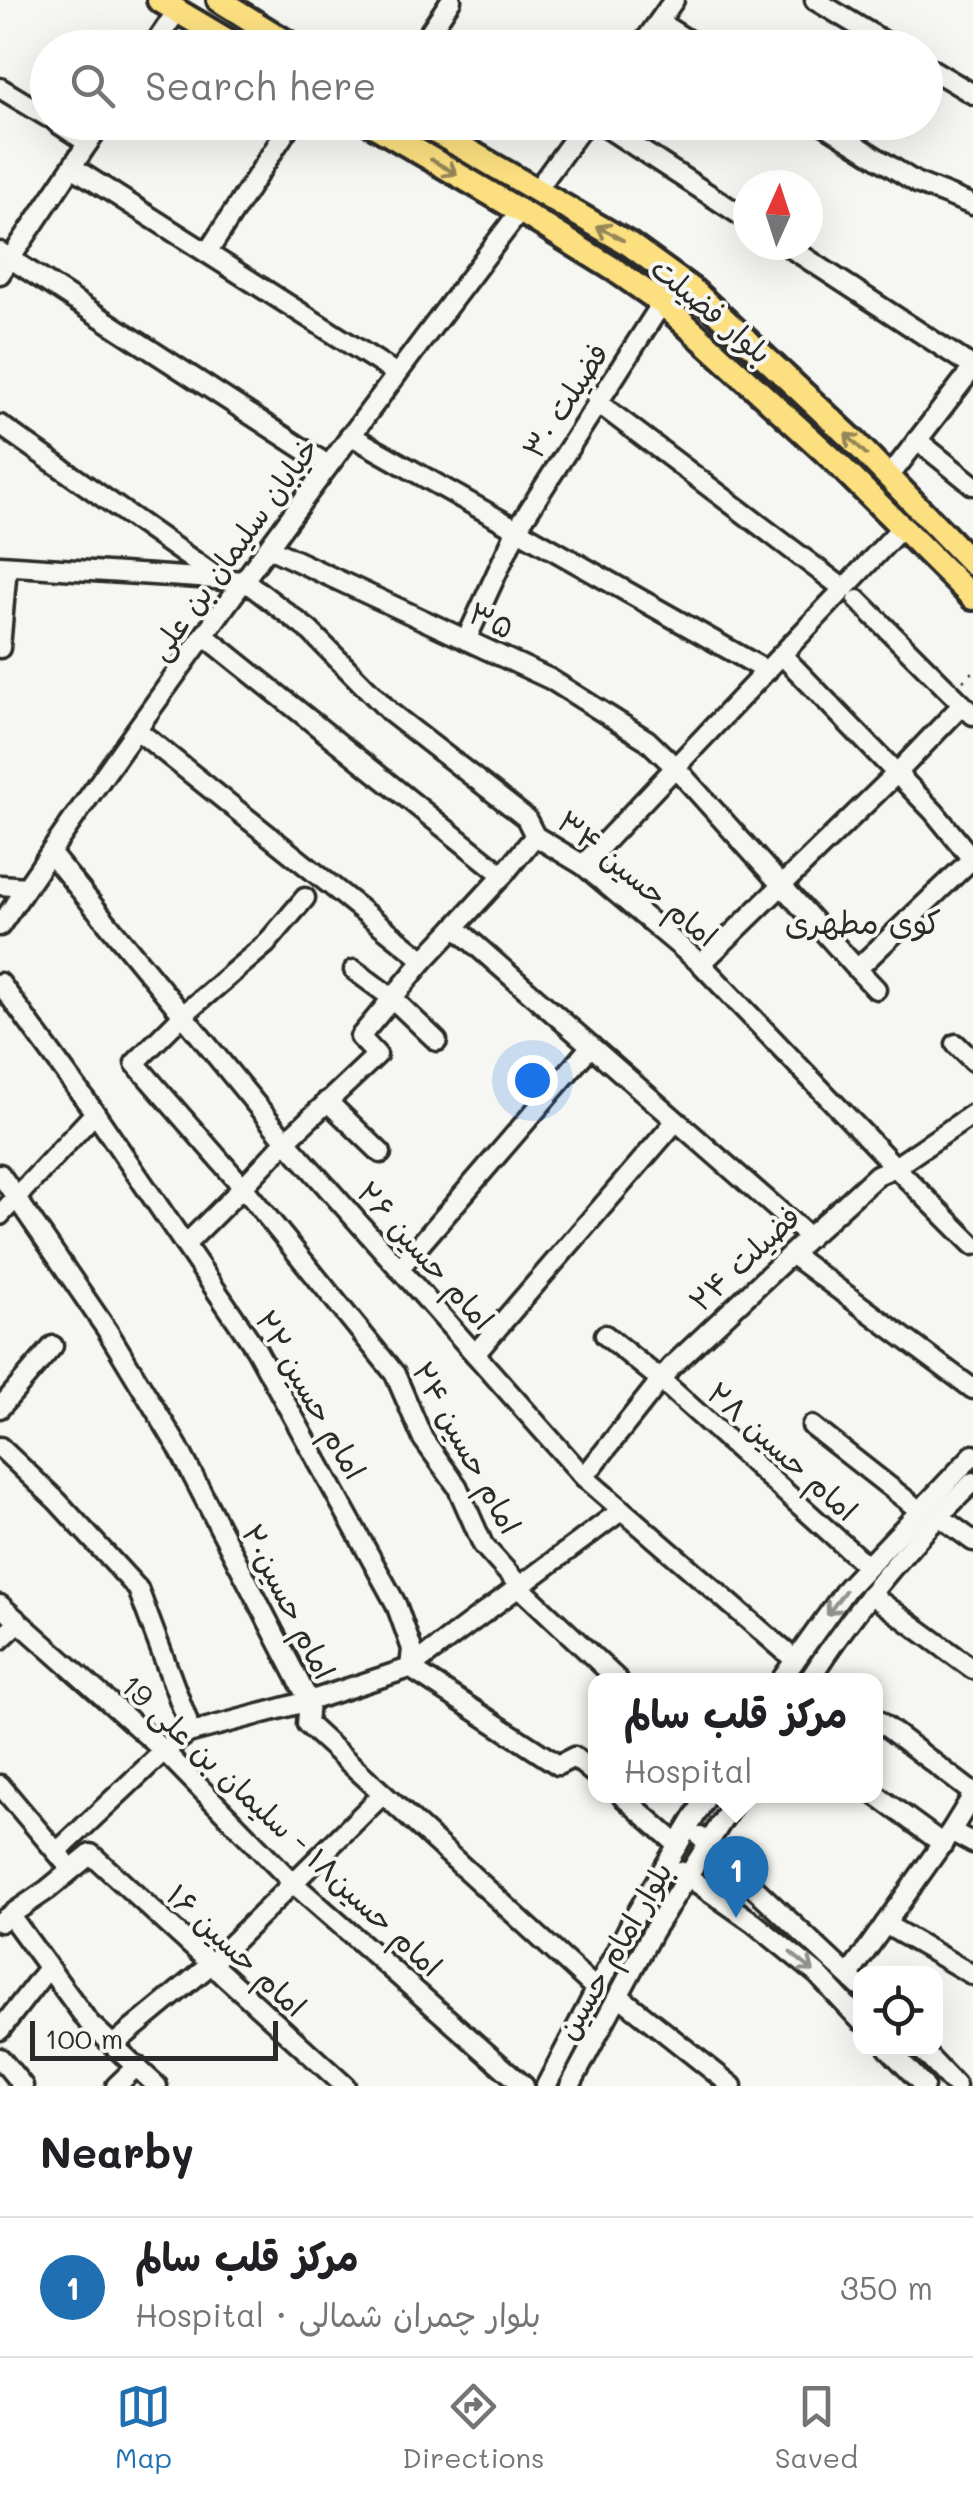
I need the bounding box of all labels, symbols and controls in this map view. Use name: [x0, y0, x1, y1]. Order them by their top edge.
search box: [30, 30, 943, 140]
icon: search: [65, 58, 120, 113]
text: Search here: [145, 60, 376, 110]
one-way arrow: [429, 157, 458, 177]
north arrow: [733, 170, 823, 260]
one-way arrow: [596, 223, 625, 243]
street label: بلوار فضیلت: [643, 247, 781, 372]
street label: فضیلت ۳۰: [512, 335, 616, 465]
street label: خیابان سلیمان بن علی: [138, 428, 328, 668]
one-way arrow: [845, 432, 869, 456]
street label: ۳۵: [463, 591, 521, 647]
street label: امام حسین ۳۴: [547, 800, 727, 958]
district label: کوی مطهری: [785, 900, 941, 942]
your location: [507, 1055, 558, 1106]
street label: امام حسین ۲۶: [346, 1172, 504, 1340]
street label: فضیلت ۲۴: [679, 1196, 808, 1319]
street label: امام حسین ۲۲: [244, 1302, 376, 1488]
street label: امام حسین ۲۴: [400, 1354, 532, 1542]
street label: امام حسین ۲۸: [697, 1372, 867, 1532]
street label: امام حسین۲۰: [230, 1517, 346, 1687]
one-way arrow: [826, 1589, 847, 1617]
street label: امام حسین۱۸ - سلیمان بن علی 19: [110, 1665, 452, 1987]
popup: [588, 1673, 883, 1803]
text: مرکز قلب سالم: [624, 1688, 847, 1738]
text: Hospital: [624, 1749, 753, 1791]
pin: 1: [704, 1836, 768, 1918]
street label: بلوار امام حسین: [546, 1854, 684, 2048]
street label: امام حسین ۱۶: [156, 1874, 316, 2028]
one-way arrow: [788, 1951, 814, 1973]
map controls: [853, 1966, 943, 2056]
button: locate: [853, 1966, 943, 2056]
scale bar: [30, 2016, 278, 2060]
text: 100 m: [45, 2020, 123, 2056]
text: Nearby: [40, 2124, 194, 2179]
text: مرکز قلب سالم: [135, 2231, 359, 2281]
text: 1: [65, 2266, 80, 2308]
text: 350 m: [840, 2266, 933, 2308]
text: Hospital · بلوار چمران شمالی: [135, 2293, 541, 2335]
tab: Map: [115, 2379, 172, 2475]
tab: Directions: [402, 2379, 545, 2475]
tab: Saved: [775, 2379, 858, 2475]

